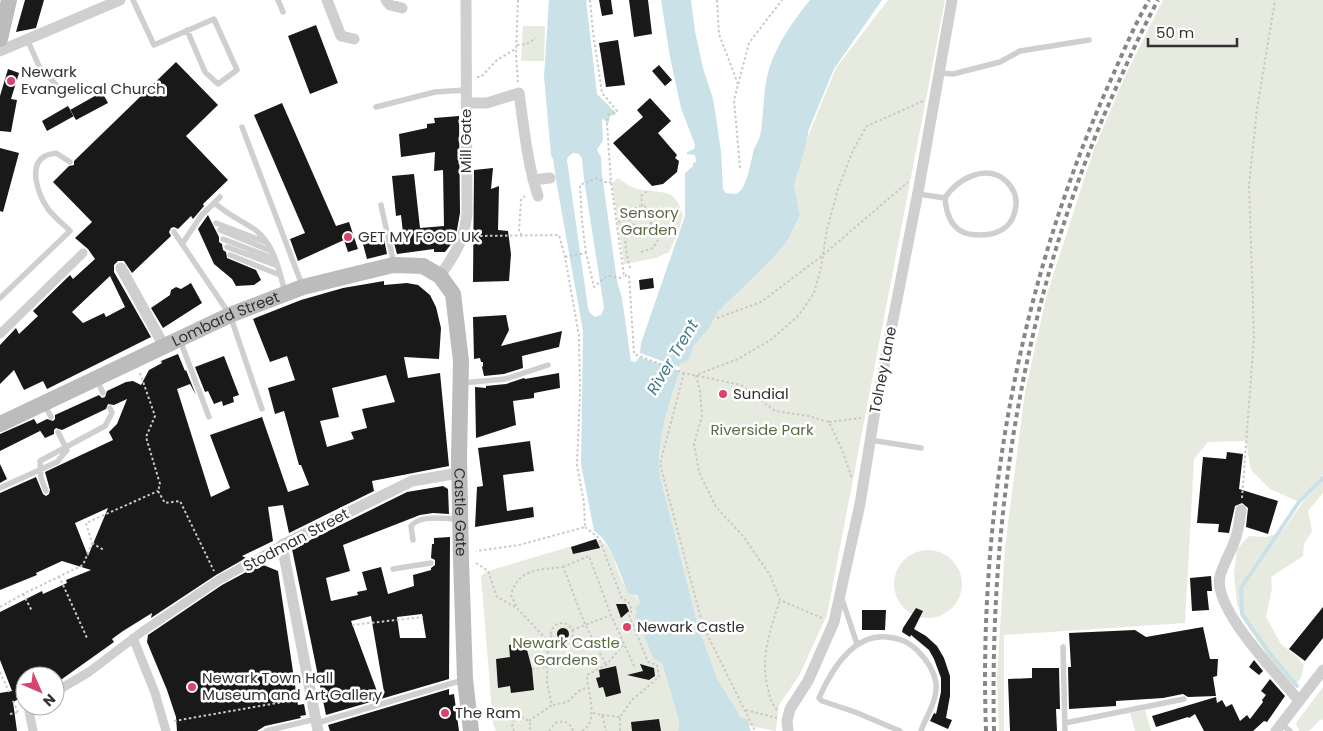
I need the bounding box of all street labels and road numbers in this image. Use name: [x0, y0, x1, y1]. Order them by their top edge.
street label: Mill Gate: [455, 109, 476, 173]
street label: Lombard Street: [168, 286, 282, 351]
street label: Tolney Lane: [864, 325, 901, 415]
street label: Castle Gate: [449, 468, 472, 557]
street label: Stodman Street: [239, 503, 352, 576]

